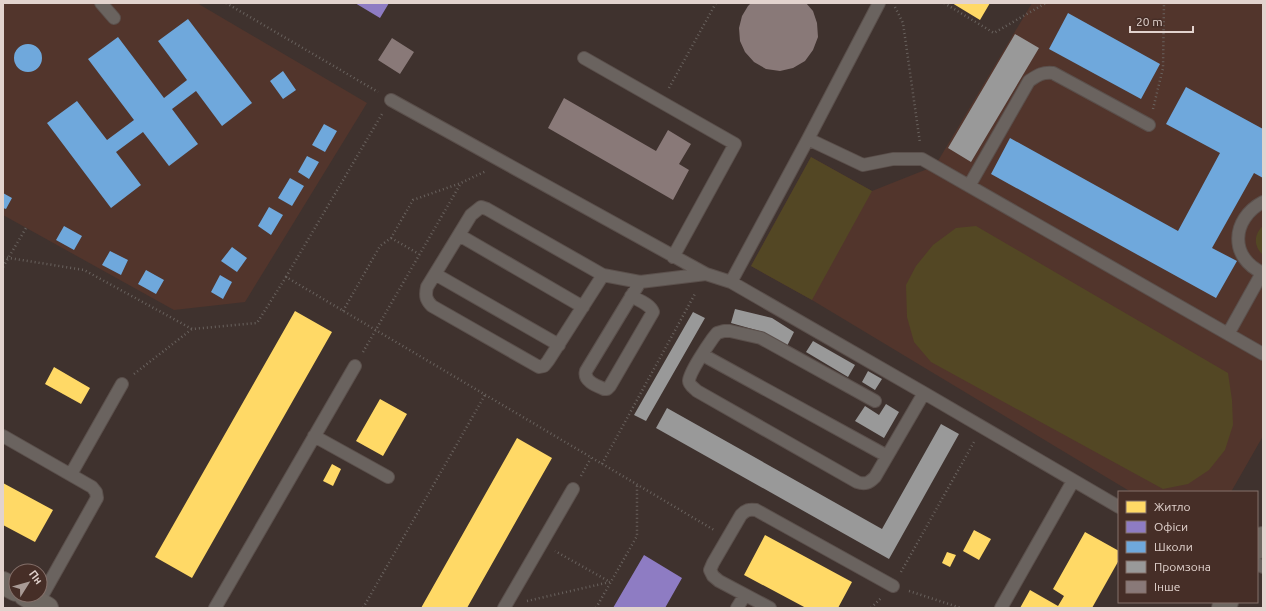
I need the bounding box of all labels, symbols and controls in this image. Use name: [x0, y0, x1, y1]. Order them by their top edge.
scale bar: [1130, 8, 1193, 34]
text: 20 m: [1136, 15, 1163, 28]
legend: [1118, 491, 1258, 603]
text: Житло: [1154, 500, 1191, 513]
text: Офіси: [1154, 520, 1188, 533]
text: Школи: [1154, 540, 1193, 553]
text: Промзона: [1154, 560, 1211, 573]
north arrow: [8, 563, 48, 603]
text: Пн: [27, 568, 45, 586]
text: Інше: [1154, 580, 1180, 593]

